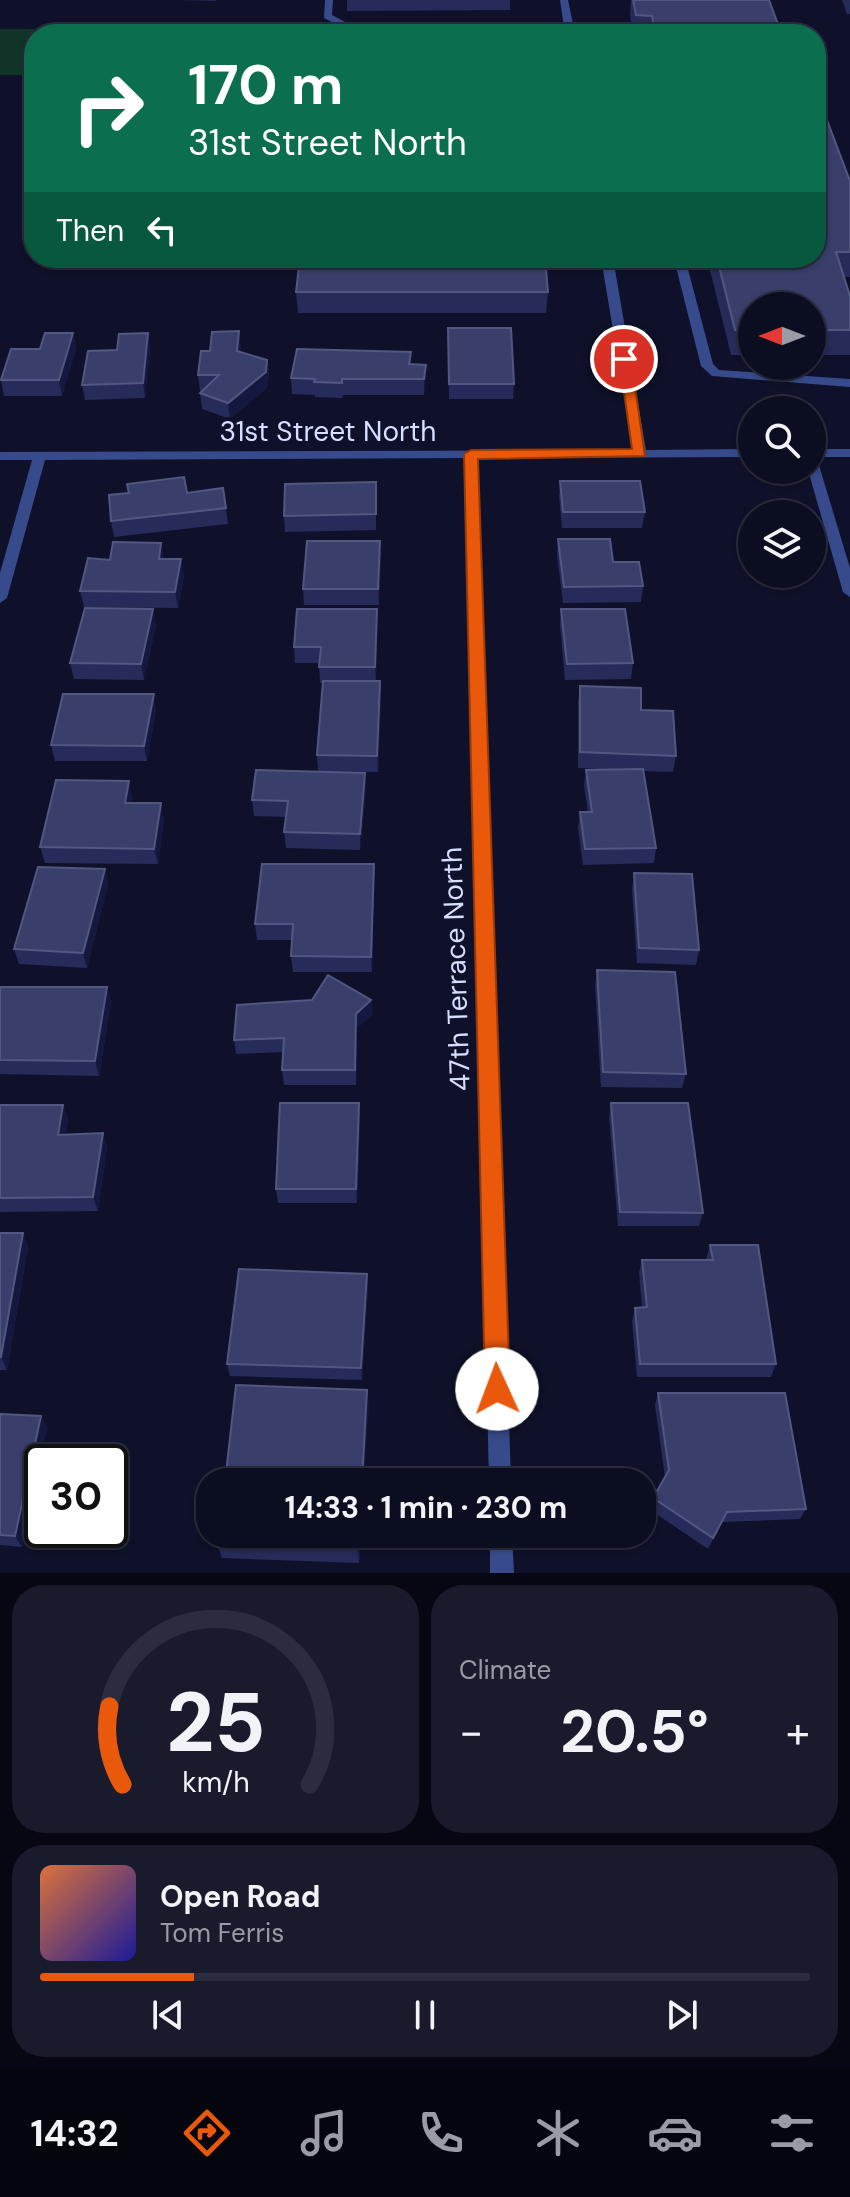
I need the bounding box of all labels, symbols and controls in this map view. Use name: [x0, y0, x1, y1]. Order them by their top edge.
text: 170 m: [188, 48, 343, 121]
icon: right: [56, 56, 160, 160]
text: 31st Street North: [188, 119, 467, 166]
icon: left: [140, 208, 184, 252]
text: Then: [56, 211, 124, 250]
north arrow: [738, 292, 826, 380]
map controls: [738, 292, 826, 588]
pin: [590, 325, 658, 393]
icon: arrive: [602, 337, 646, 381]
button: search: [738, 396, 826, 484]
street label: 31st Street North: [220, 413, 436, 450]
button: layers: [738, 500, 826, 588]
street label: 47th Terrace North: [433, 846, 479, 1092]
position arrow: [455, 1347, 539, 1431]
speed limit sign: 30: [24, 1444, 128, 1548]
text: 14:33 · 1 min · 230 m: [285, 1488, 567, 1527]
text: Climate: [459, 1653, 551, 1687]
text: 25: [166, 1668, 265, 1777]
text: 20.5°: [560, 1692, 709, 1771]
text: −: [459, 1703, 483, 1761]
text: +: [786, 1703, 810, 1761]
text: km/h: [182, 1764, 249, 1801]
text: Open Road: [160, 1877, 320, 1916]
text: Tom Ferris: [160, 1916, 284, 1950]
icon: previous: [146, 1993, 190, 2037]
icon: pause: [403, 1993, 447, 2037]
icon: next: [660, 1993, 704, 2037]
icon: directions: [179, 2105, 235, 2161]
icon: music: [296, 2105, 352, 2161]
icon: phone: [413, 2105, 469, 2161]
icon: climate: [530, 2105, 586, 2161]
icon: car: [647, 2105, 703, 2161]
icon: filters: [764, 2105, 820, 2161]
text: 14:32: [30, 2110, 119, 2157]

